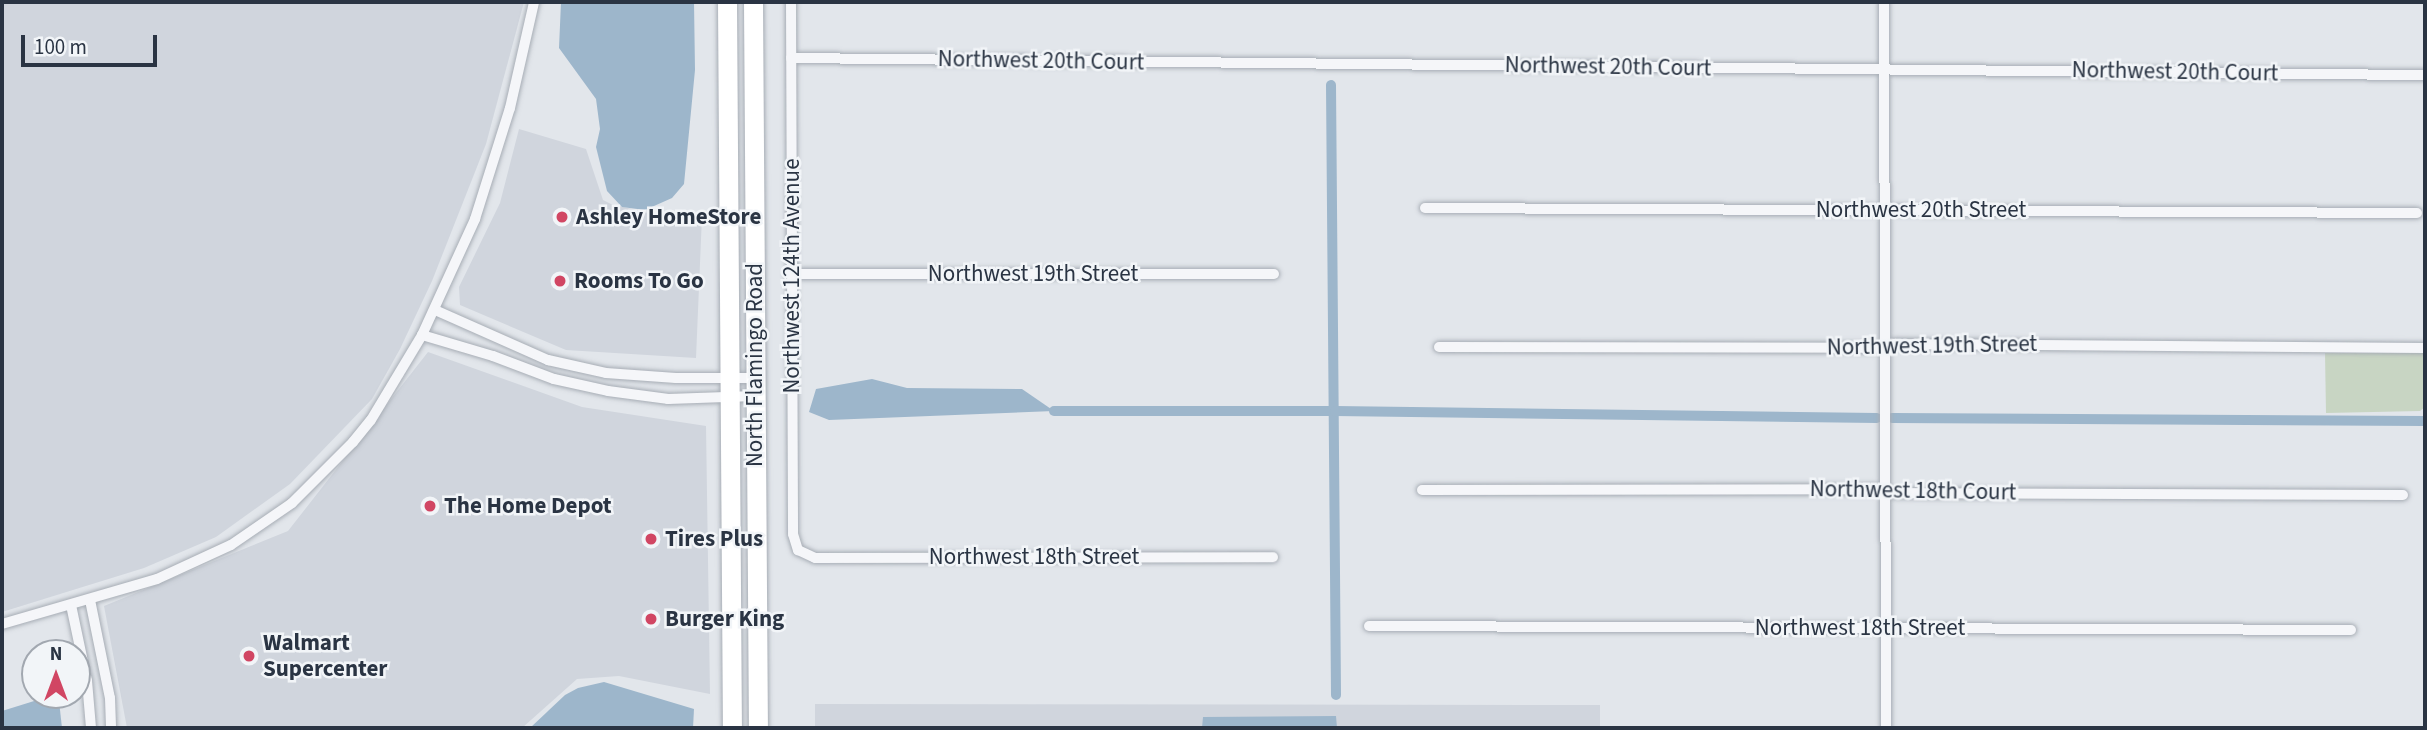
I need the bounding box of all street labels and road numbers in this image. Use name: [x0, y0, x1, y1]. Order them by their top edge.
street label: Northwest 20th Court: [937, 45, 1145, 77]
street label: Northwest 20th Court: [1504, 51, 1712, 83]
street label: Northwest 20th Court: [2071, 56, 2279, 88]
street label: Northwest 124th Avenue: [778, 158, 806, 394]
street label: Northwest 20th Street: [1816, 196, 2026, 224]
street label: Northwest 19th Street: [928, 260, 1138, 288]
street label: North Flamingo Road: [741, 263, 769, 467]
street label: Northwest 19th Street: [1827, 330, 2037, 362]
street label: Northwest 18th Court: [1809, 475, 2017, 507]
street label: Northwest 18th Street: [929, 543, 1139, 571]
street label: Northwest 18th Street: [1755, 614, 1965, 642]

